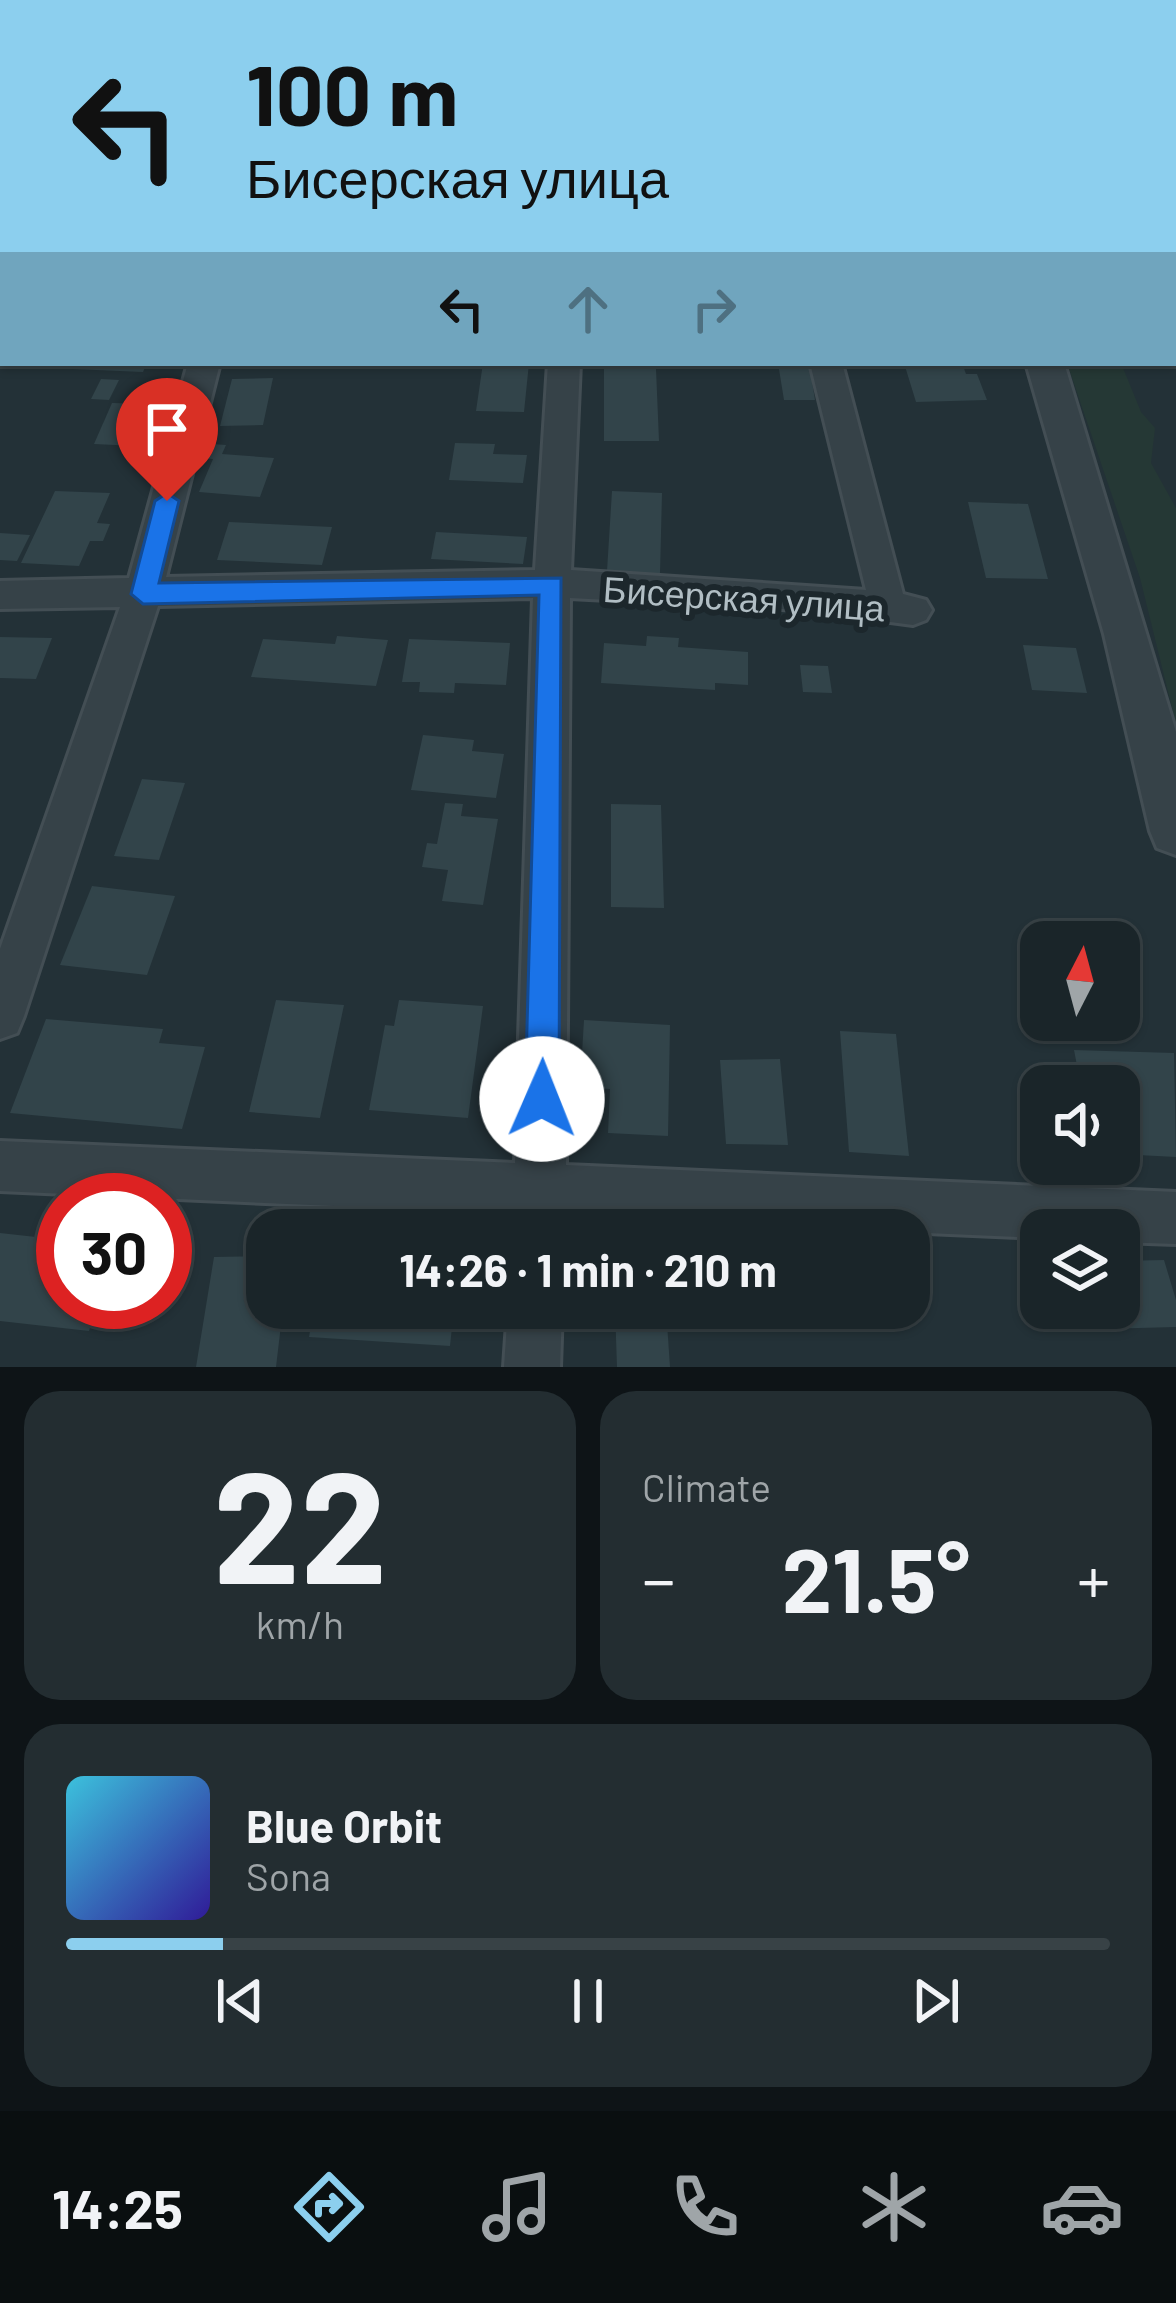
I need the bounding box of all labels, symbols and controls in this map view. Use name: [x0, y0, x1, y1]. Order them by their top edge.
text: 100 m: [246, 42, 458, 143]
icon: left: [48, 48, 204, 204]
text: Бисерская улица: [246, 144, 669, 209]
icon: left: [429, 276, 495, 342]
icon: ahead: [555, 276, 621, 342]
icon: right: [681, 276, 747, 342]
pin: [116, 378, 218, 501]
icon: arrive: [134, 396, 200, 462]
street label: Бисерская улица: [602, 566, 887, 629]
north arrow: [1020, 921, 1140, 1041]
map controls: [1020, 921, 1140, 1329]
position arrow: [479, 1036, 605, 1162]
button: sound: [1020, 1065, 1140, 1185]
speed limit sign: 30: [36, 1173, 192, 1329]
button: layers: [1020, 1209, 1140, 1329]
text: 14:26 · 1 min · 210 m: [399, 1242, 777, 1296]
text: 22: [213, 1428, 387, 1615]
text: Climate: [642, 1463, 771, 1510]
text: 21.5°: [782, 1523, 970, 1631]
text: −: [642, 1538, 675, 1617]
text: +: [1077, 1538, 1110, 1617]
text: km/h: [256, 1600, 344, 1647]
text: Blue Orbit: [246, 1798, 442, 1852]
text: Sona: [246, 1852, 331, 1899]
icon: previous: [207, 1968, 273, 2034]
icon: pause: [555, 1968, 621, 2034]
icon: next: [903, 1968, 969, 2034]
icon: directions: [287, 2165, 371, 2249]
icon: music: [475, 2165, 559, 2249]
icon: phone: [663, 2165, 747, 2249]
icon: climate: [852, 2165, 936, 2249]
icon: car: [1040, 2165, 1124, 2249]
text: 14:25: [52, 2175, 183, 2240]

